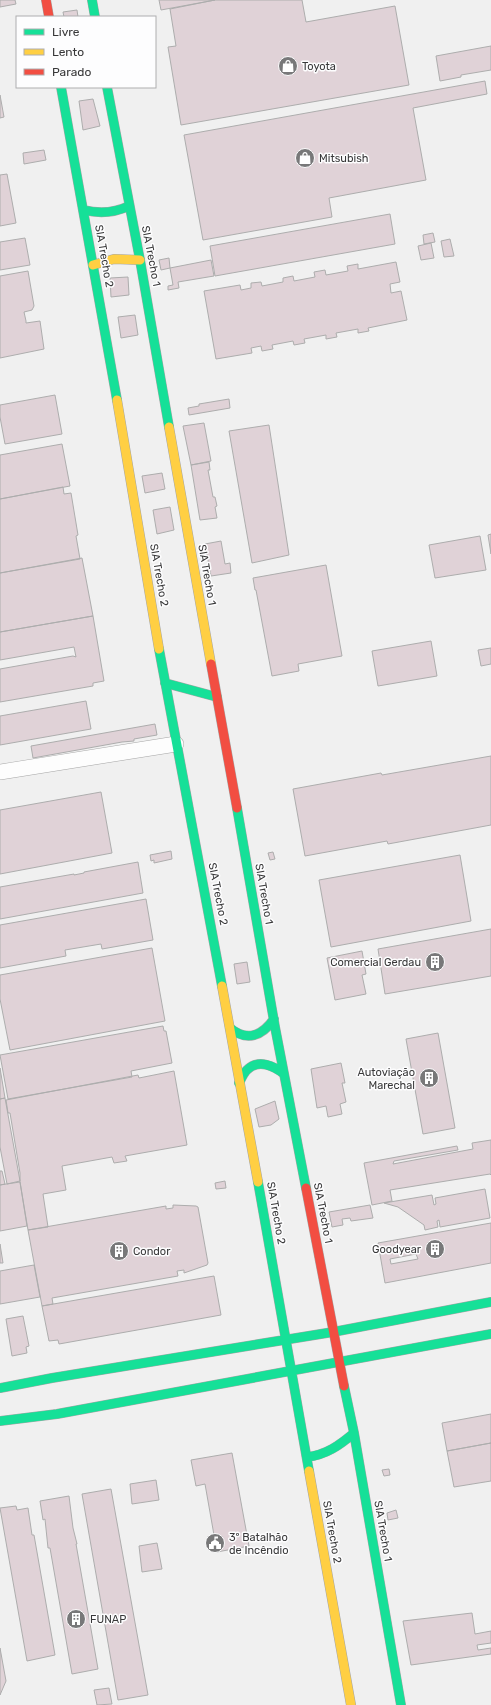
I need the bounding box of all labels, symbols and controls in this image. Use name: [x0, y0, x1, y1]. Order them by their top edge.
legend: [16, 16, 156, 88]
text: Livre: [52, 25, 80, 39]
text: Lento: [52, 45, 84, 59]
shop icon: Toyota: [277, 55, 299, 77]
place label: Toyota: [302, 60, 336, 73]
text: Parado: [52, 65, 91, 79]
shop icon: Mitsubish: [294, 147, 316, 169]
place label: Mitsubish: [319, 152, 368, 165]
street label: SIA Trecho 2: [92, 224, 116, 288]
street label: SIA Trecho 1: [139, 225, 163, 287]
street label: SIA Trecho 2: [147, 543, 171, 607]
street label: SIA Trecho 1: [195, 544, 219, 606]
street label: SIA Trecho 2: [206, 862, 230, 926]
street label: SIA Trecho 1: [252, 863, 276, 925]
building icon: Comercial Gerdau: [424, 951, 446, 973]
place label: Comercial Gerdau: [330, 956, 421, 969]
place label: Autoviação Marechal: [357, 1066, 415, 1092]
building icon: Autoviação Marechal: [418, 1067, 440, 1089]
street label: SIA Trecho 2: [264, 1181, 288, 1245]
street label: SIA Trecho 1: [311, 1182, 335, 1244]
building icon: Goodyear: [424, 1238, 446, 1260]
building icon: Condor: [108, 1240, 130, 1262]
place label: Goodyear: [372, 1243, 422, 1256]
place label: Condor: [133, 1245, 171, 1258]
street label: SIA Trecho 2: [320, 1500, 344, 1564]
street label: SIA Trecho 1: [371, 1500, 395, 1562]
place label: 3º Batalhão de Incêndio: [229, 1531, 289, 1557]
public building icon: 3º Batalhão de Incêndio: [204, 1532, 226, 1554]
building icon: FUNAP: [65, 1608, 87, 1630]
place label: FUNAP: [90, 1613, 126, 1626]

